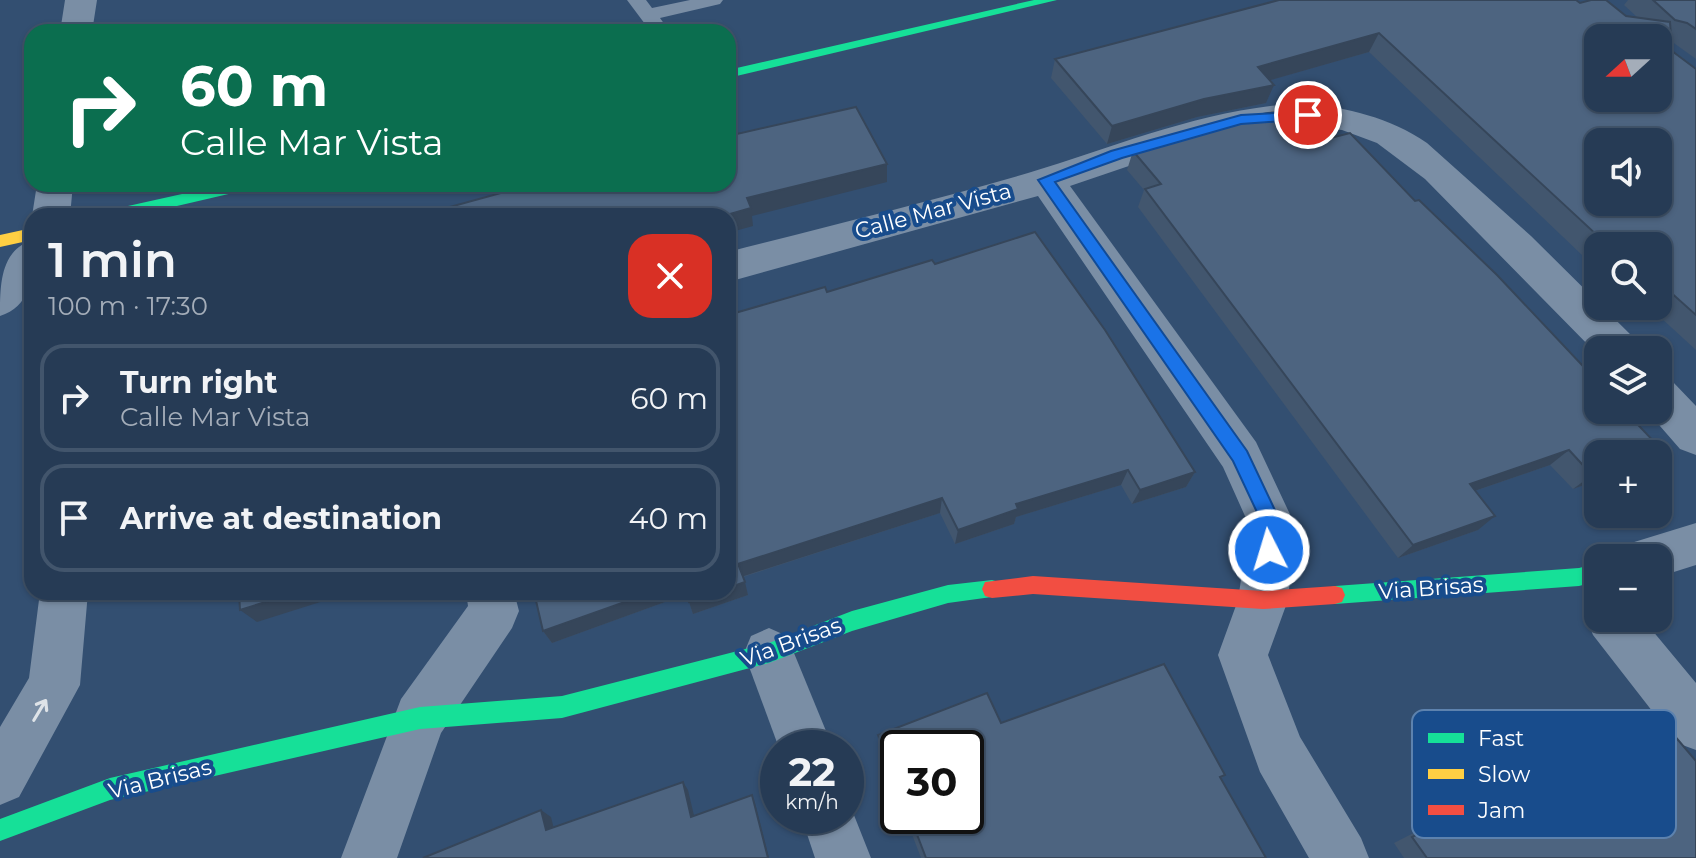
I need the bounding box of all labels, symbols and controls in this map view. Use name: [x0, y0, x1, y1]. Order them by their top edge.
north arrow: [1584, 24, 1672, 112]
map controls: [1584, 24, 1672, 632]
text: 60 m: [180, 52, 328, 120]
icon: right: [48, 56, 152, 160]
pin: [1274, 81, 1342, 149]
icon: arrive: [1286, 93, 1330, 137]
text: Calle Mar Vista: [180, 120, 443, 164]
button: sound: [1584, 128, 1672, 216]
street label: Calle Mar Vista: [852, 177, 1014, 245]
text: 1 min: [48, 231, 177, 289]
button: search: [1584, 232, 1672, 320]
button: close: [628, 234, 712, 318]
text: 100 m · 17:30: [48, 290, 208, 322]
button: layers: [1584, 336, 1672, 424]
text: Turn right: [120, 364, 277, 401]
icon: right: [52, 376, 96, 420]
text: 60 m: [630, 380, 708, 417]
text: Calle Mar Vista: [120, 401, 310, 433]
button: +: [1584, 440, 1672, 528]
icon: arrive: [52, 496, 96, 540]
text: Arrive at destination: [120, 500, 442, 537]
text: 40 m: [629, 500, 708, 537]
position arrow: [1227, 508, 1311, 592]
button: −: [1584, 544, 1672, 632]
street label: Via Brisas: [1378, 571, 1485, 605]
street label: Via Brisas: [737, 611, 845, 673]
one-way arrow: [32, 699, 48, 722]
legend: [1412, 710, 1676, 838]
text: Fast: [1478, 725, 1524, 752]
speed limit sign: 30: [880, 730, 984, 834]
text: 22: [788, 747, 836, 796]
street label: Via Brisas: [106, 753, 215, 805]
text: Slow: [1478, 761, 1531, 788]
text: km/h: [785, 790, 839, 814]
text: Jam: [1477, 797, 1525, 824]

